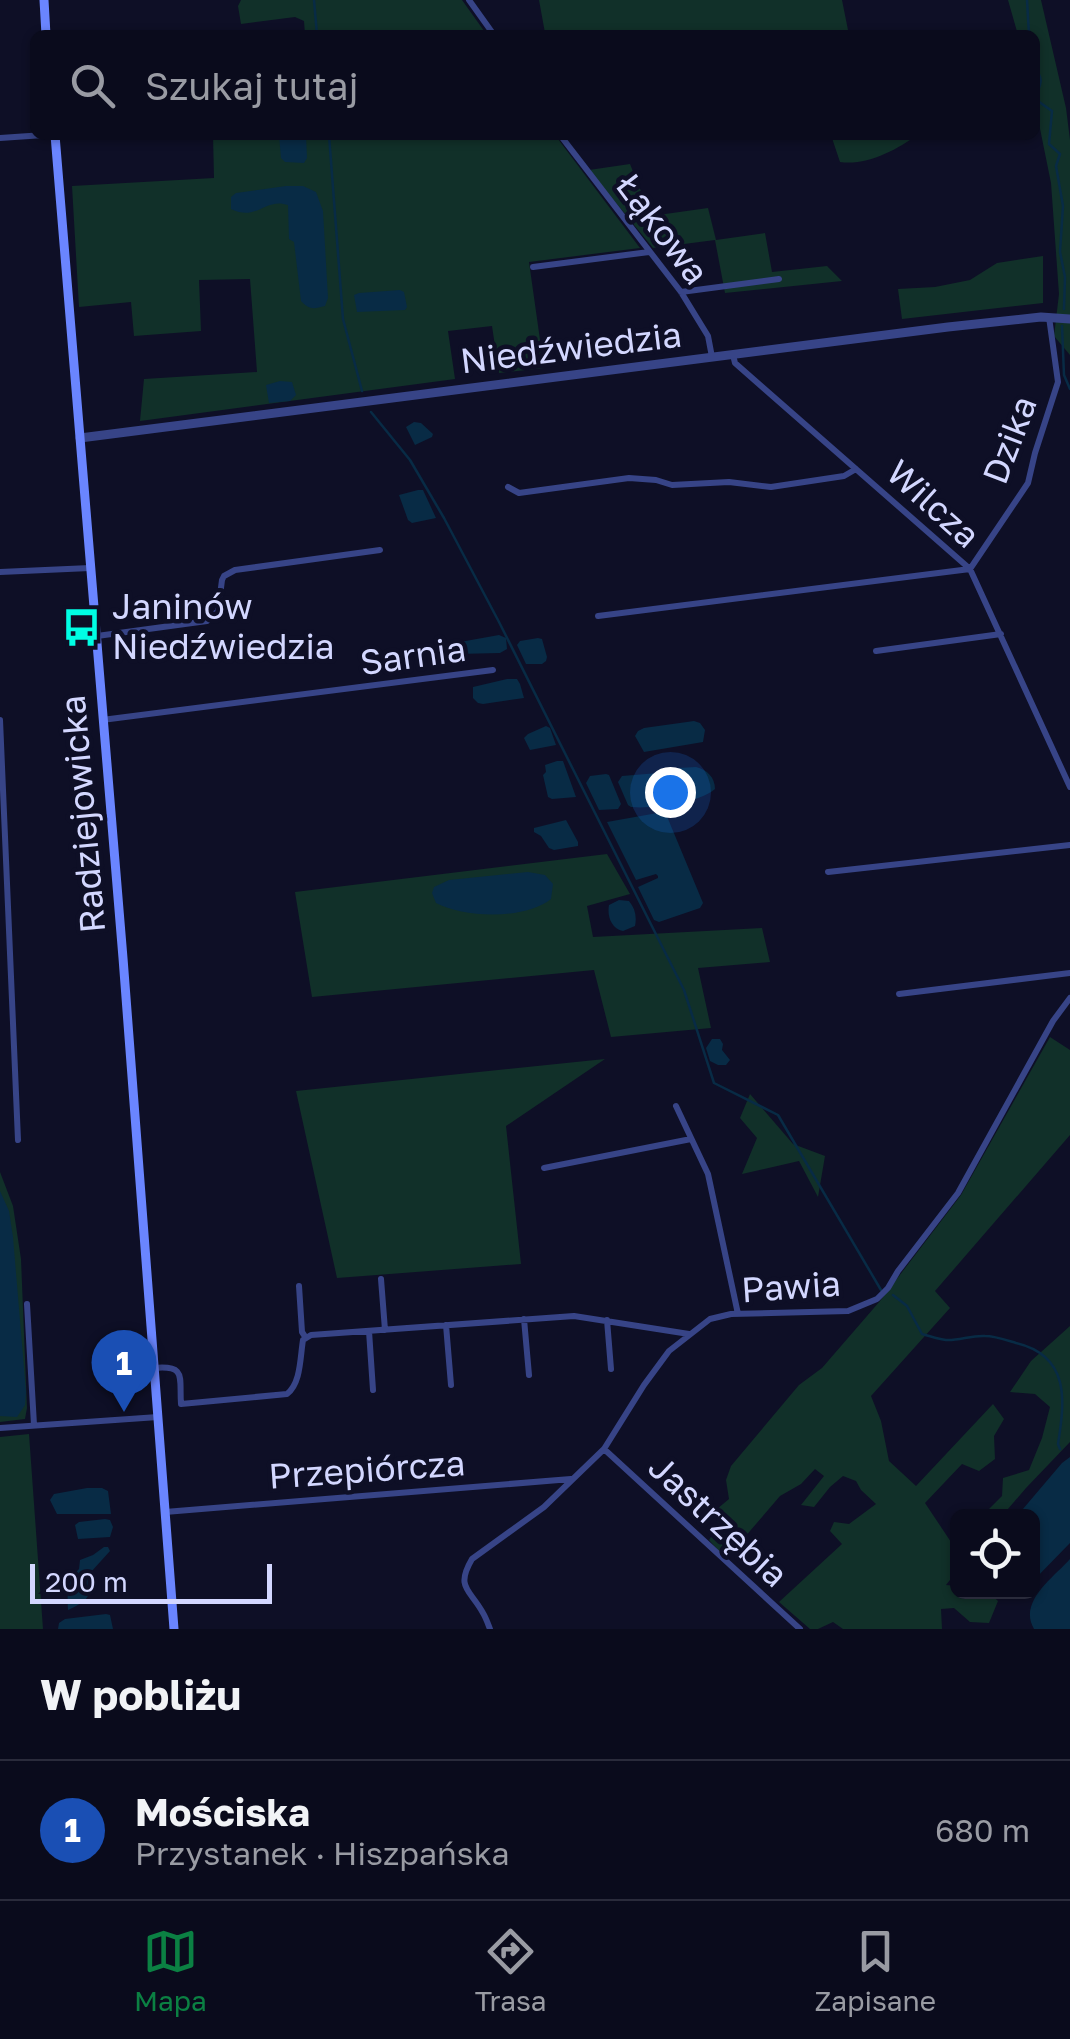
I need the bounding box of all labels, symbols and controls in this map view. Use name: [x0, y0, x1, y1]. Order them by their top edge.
search box: [30, 30, 1040, 140]
icon: search: [65, 58, 120, 113]
text: Szukaj tutaj: [145, 63, 359, 108]
street label: Łąkowa: [608, 165, 718, 292]
street label: Niedźwiedzia: [458, 313, 684, 381]
street label: Dzika: [973, 390, 1045, 489]
street label: Wilcza: [879, 451, 989, 556]
place label: Janinów Niedźwiedzia: [112, 585, 335, 667]
bus stop icon: Janinów Niedźwiedzia: [61, 606, 103, 648]
street label: Sarnia: [357, 627, 469, 683]
street label: Radziejowicka: [51, 694, 113, 935]
your location: [645, 767, 696, 818]
street label: Pawia: [740, 1262, 842, 1310]
pin: 1: [92, 1330, 156, 1412]
street label: Przepiórcza: [267, 1441, 467, 1497]
street label: Jastrzębia: [641, 1445, 797, 1595]
map controls: [950, 1509, 1040, 1599]
button: locate: [950, 1509, 1040, 1599]
scale bar: [30, 1559, 272, 1604]
text: 200 m: [45, 1565, 128, 1598]
text: W pobliżu: [40, 1669, 241, 1719]
text: Mościska: [135, 1789, 310, 1834]
text: 1: [64, 1811, 81, 1849]
text: 680 m: [935, 1811, 1030, 1849]
text: Przystanek · Hiszpańska: [135, 1834, 510, 1872]
tab: Mapa: [134, 1924, 207, 2017]
tab: Trasa: [475, 1924, 547, 2017]
tab: Zapisane: [815, 1924, 936, 2017]

